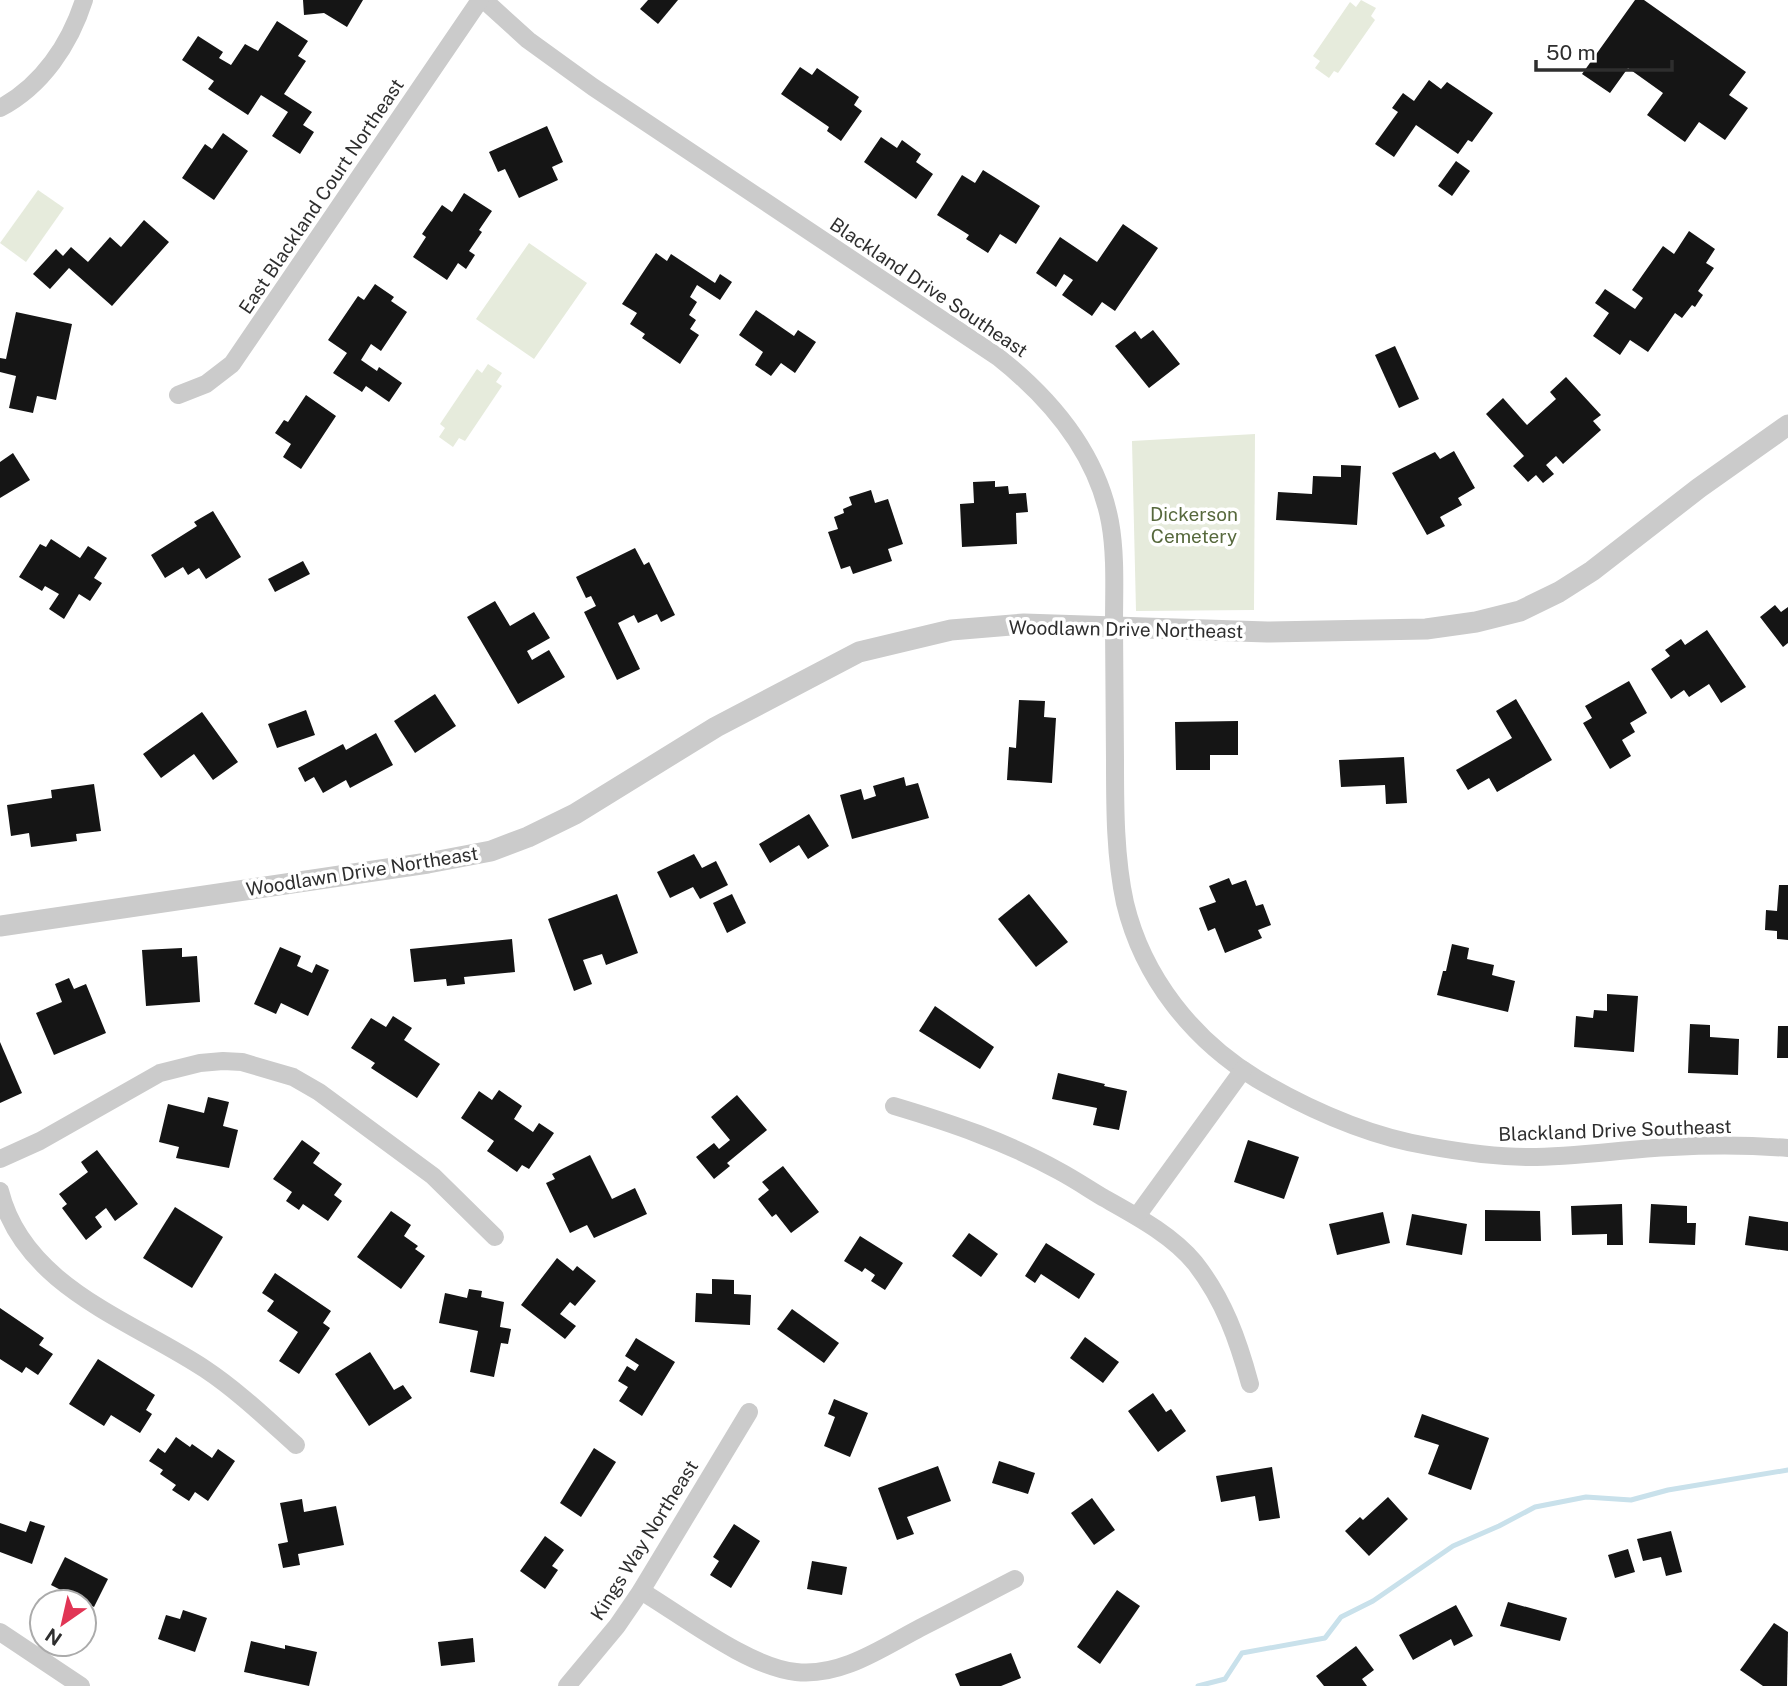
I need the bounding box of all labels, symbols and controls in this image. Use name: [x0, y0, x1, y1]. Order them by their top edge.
scale bar: [1536, 28, 1672, 72]
text: 50 m: [1546, 40, 1596, 65]
street label: East Blackland Court Northeast: [234, 74, 408, 318]
street label: Blackland Drive Southeast: [826, 213, 1032, 361]
park label: Dickerson Cemetery: [1150, 503, 1238, 547]
street label: Woodlawn Drive Northeast: [1008, 616, 1244, 642]
street label: Woodlawn Drive Northeast: [244, 842, 480, 900]
street label: Blackland Drive Southeast: [1498, 1115, 1732, 1145]
street label: Kings Way Northeast: [586, 1456, 702, 1624]
north arrow: [28, 1588, 98, 1658]
text: N: [41, 1624, 66, 1650]

